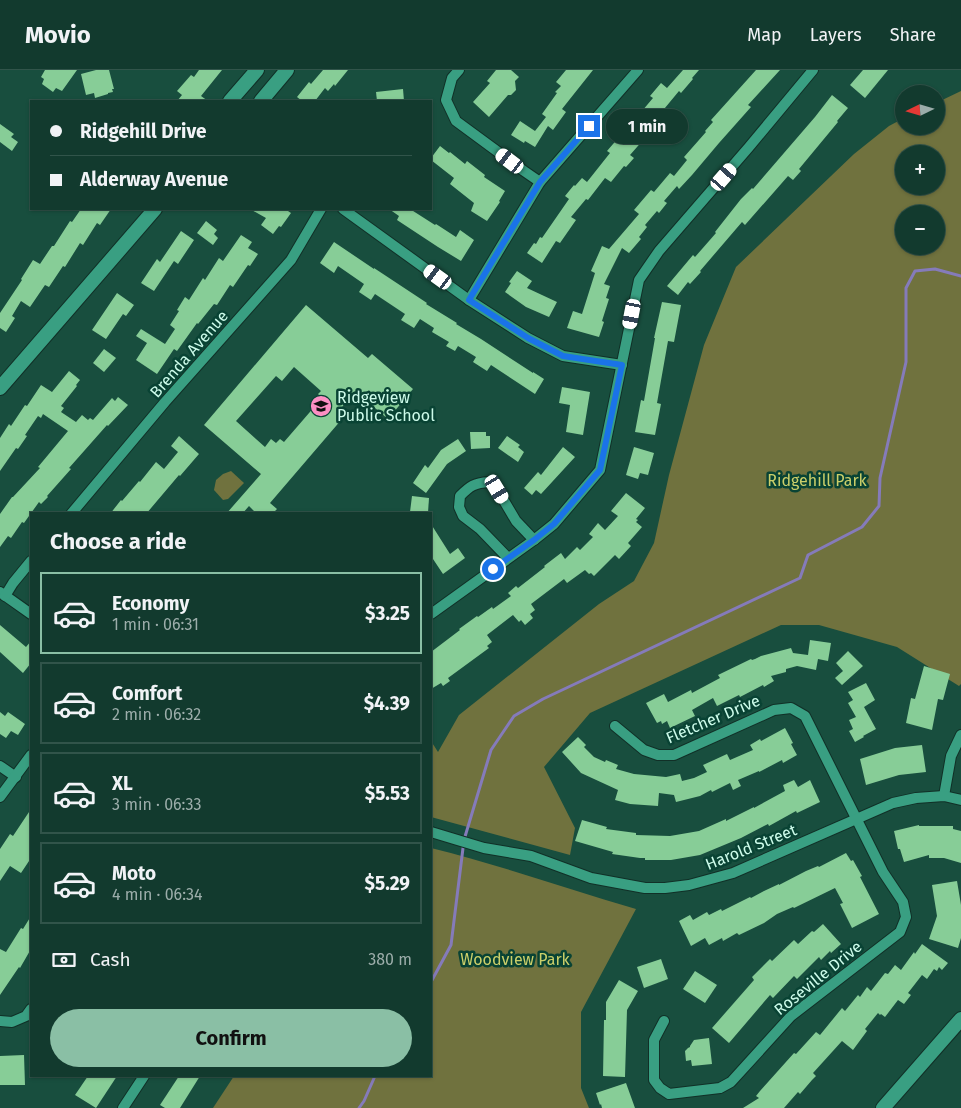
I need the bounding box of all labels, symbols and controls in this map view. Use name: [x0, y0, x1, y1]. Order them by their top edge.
text: Movio: [25, 21, 91, 49]
text: Map: [747, 24, 782, 46]
text: Layers: [810, 24, 862, 46]
text: Share: [890, 24, 936, 46]
north arrow: [895, 85, 945, 135]
map controls: [895, 85, 945, 255]
callout: 1 min: [606, 108, 689, 144]
route end: [578, 115, 600, 137]
text: 1 min: [628, 117, 666, 136]
text: Ridgehill Drive: [80, 120, 207, 143]
button: +: [895, 145, 945, 195]
car: [493, 146, 526, 176]
car: [708, 161, 739, 193]
text: Alderway Avenue: [80, 168, 228, 191]
button: −: [895, 205, 945, 255]
car: [421, 262, 454, 292]
car: [621, 298, 642, 330]
street label: Brenda Avenue: [146, 307, 232, 401]
place label: Ridgeview Public School: [337, 388, 435, 425]
school or university icon: Ridgeview Public School: [309, 394, 333, 418]
park label: Ridgehill Park: [767, 471, 868, 490]
car: [482, 472, 511, 506]
text: Choose a ride: [50, 528, 186, 555]
route start: [482, 558, 504, 580]
icon: car: [52, 591, 97, 636]
text: Economy: [112, 592, 189, 615]
text: $3.25: [365, 602, 410, 625]
text: 1 min · 06:31: [112, 615, 199, 634]
icon: car: [52, 681, 97, 726]
text: Comfort: [112, 682, 182, 705]
street label: Fletcher Drive: [663, 691, 763, 747]
text: $4.39: [364, 692, 410, 715]
text: 2 min · 06:32: [112, 705, 201, 724]
icon: car: [52, 771, 97, 816]
text: XL: [112, 772, 133, 795]
text: $5.53: [365, 782, 410, 805]
text: 3 min · 06:33: [112, 795, 202, 814]
street label: Harold Street: [703, 820, 799, 874]
icon: car: [52, 861, 97, 906]
text: Moto: [112, 862, 156, 885]
text: $5.29: [365, 872, 410, 895]
text: 4 min · 06:34: [112, 885, 203, 904]
street label: Roseville Drive: [770, 937, 866, 1019]
icon: cash: [50, 946, 78, 974]
text: Cash: [90, 948, 131, 971]
text: 380 m: [368, 950, 412, 969]
park label: Woodview Park: [460, 950, 571, 969]
button: Confirm: [50, 1009, 412, 1067]

